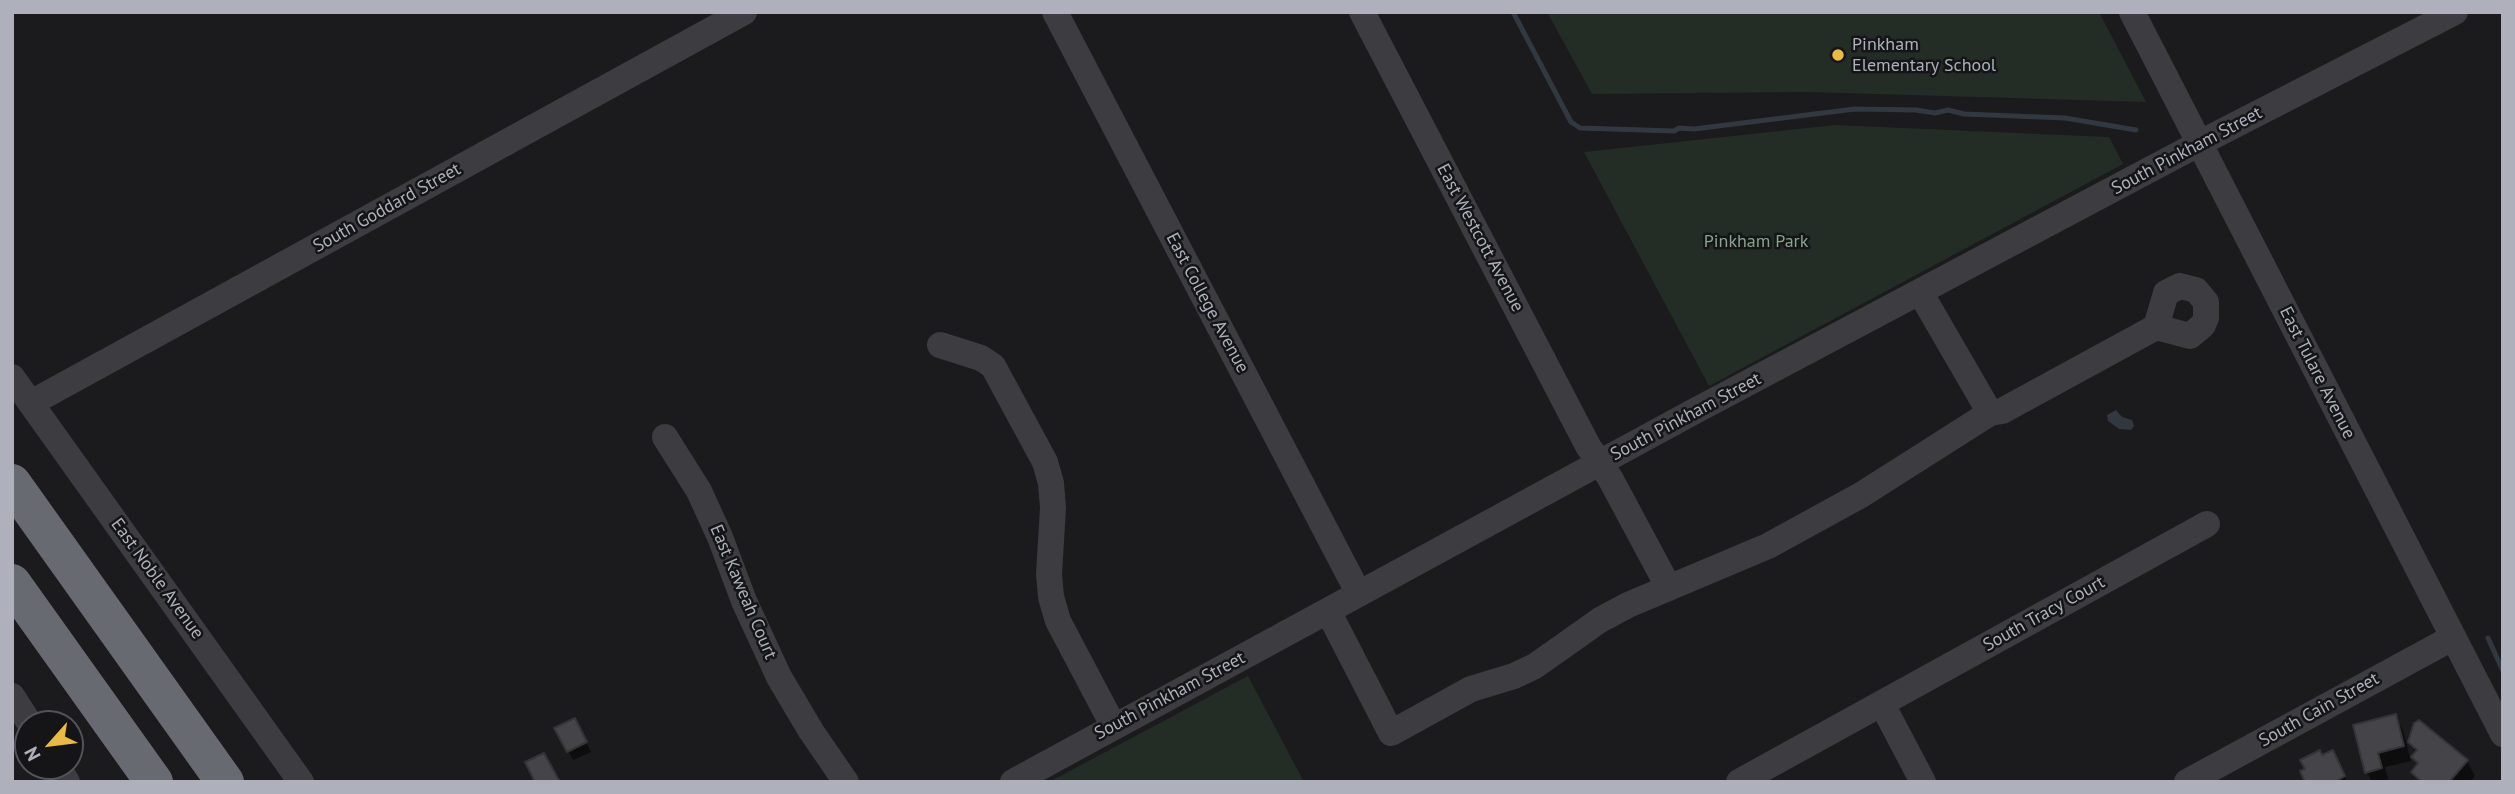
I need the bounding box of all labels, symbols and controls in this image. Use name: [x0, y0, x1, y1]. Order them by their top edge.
place label: Pinkham Elementary School: [1852, 34, 1996, 76]
marker: Pinkham Elementary School: [1830, 47, 1846, 63]
street label: South Pinkham Street: [2108, 102, 2266, 200]
street label: South Goddard Street: [310, 159, 464, 257]
street label: East Westcott Avenue: [1432, 160, 1528, 316]
street label: East College Avenue: [1161, 229, 1253, 377]
park label: Pinkham Park: [1704, 231, 1808, 253]
street label: East Tulare Avenue: [2274, 303, 2360, 443]
street label: South Pinkham Street: [1607, 368, 1765, 466]
street label: East Noble Avenue: [106, 514, 208, 644]
street label: East Kaweah Court: [705, 522, 781, 662]
street label: South Tracy Court: [1979, 572, 2109, 656]
street label: South Pinkham Street: [1091, 647, 1249, 745]
street label: South Cain Street: [2255, 668, 2383, 752]
north arrow: [14, 710, 84, 780]
text: N: [19, 743, 46, 765]

